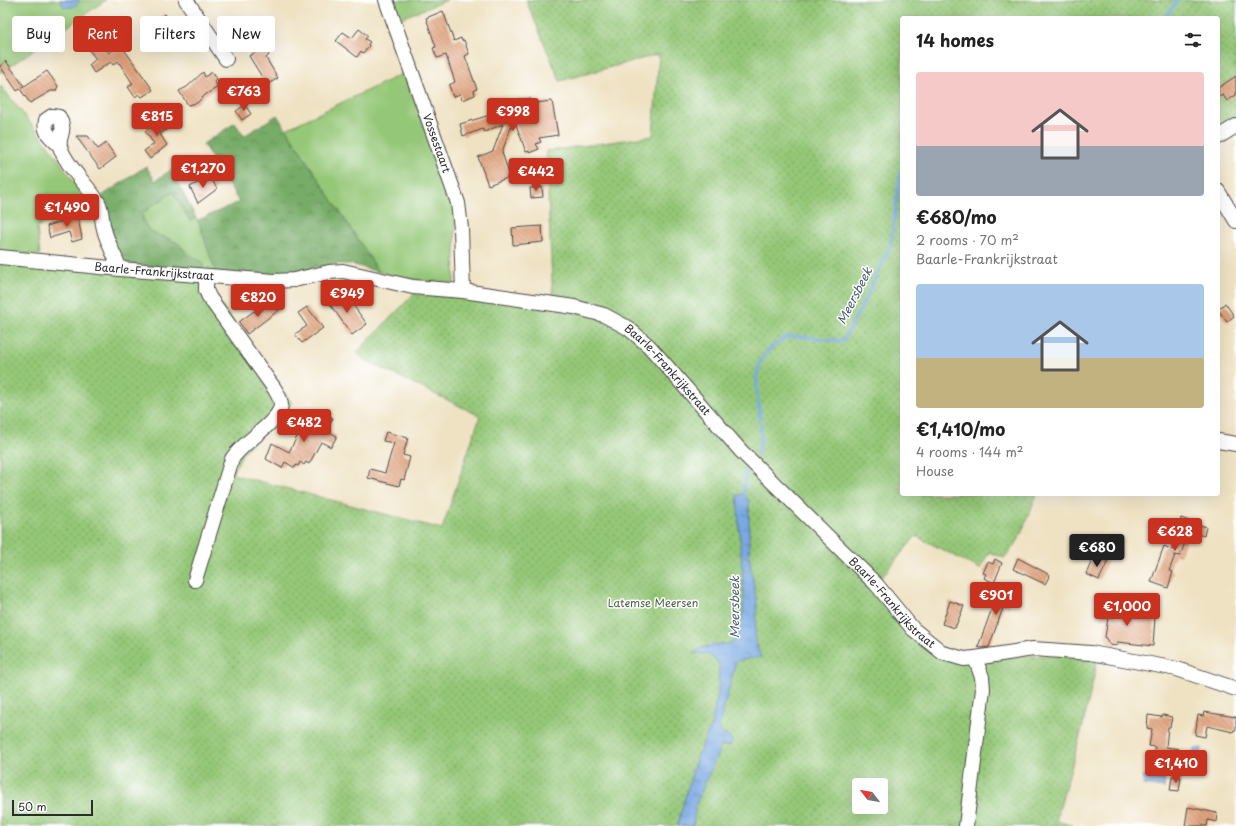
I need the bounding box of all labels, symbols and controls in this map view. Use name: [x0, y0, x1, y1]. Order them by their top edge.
chip: Buy: [12, 16, 65, 52]
chip: Rent: [73, 16, 132, 52]
chip: Filters: [140, 16, 209, 52]
chip: New: [217, 16, 275, 52]
text: 14 homes: [916, 27, 994, 53]
icon: filters: [1182, 29, 1204, 51]
pin: €763: [220, 78, 268, 112]
text: €763: [227, 81, 261, 100]
pin: €998: [489, 98, 537, 132]
icon: home: [1024, 98, 1096, 170]
text: €998: [496, 101, 530, 120]
pin: €815: [133, 103, 181, 137]
text: €815: [141, 106, 173, 125]
street label: Vossestaart: [419, 111, 456, 175]
pin: €1,270: [170, 155, 236, 189]
text: €1,270: [180, 158, 226, 177]
pin: €442: [512, 158, 560, 192]
text: €442: [518, 161, 554, 180]
pin: €1,490: [34, 194, 100, 228]
text: €1,490: [44, 197, 90, 216]
text: €680/mo: [916, 204, 997, 230]
text: 2 rooms · 70 m²: [916, 230, 1019, 249]
text: Baarle-Frankrijkstraat: [916, 249, 1058, 268]
street label: Baarle-Frankrijkstraat: [94, 257, 215, 284]
water label: Meersbeek: [832, 263, 877, 327]
pin: €949: [323, 280, 371, 314]
text: €949: [330, 283, 364, 302]
pin: €820: [234, 284, 282, 318]
text: €820: [240, 287, 276, 306]
icon: home: [1024, 310, 1096, 382]
street label: Baarle-Frankrijkstraat: [621, 320, 715, 419]
pin: €482: [280, 409, 328, 443]
text: €482: [286, 412, 322, 431]
text: €1,410/mo: [916, 416, 1005, 442]
text: 4 rooms · 144 m²: [916, 442, 1024, 461]
text: House: [916, 461, 954, 480]
pin: €628: [1151, 518, 1199, 552]
text: €628: [1157, 521, 1193, 540]
pin: €680: [1073, 534, 1121, 568]
text: €680: [1078, 537, 1116, 556]
street label: Baarle-Frankrijkstraat: [845, 553, 940, 652]
water label: Meersbeek: [725, 575, 743, 638]
pin: €901: [972, 582, 1020, 616]
text: €901: [979, 585, 1013, 604]
pin: €1,000: [1094, 593, 1160, 627]
park label: Latemse Meersen: [608, 594, 698, 611]
text: €1,000: [1103, 596, 1151, 615]
pin: €1,410: [1143, 750, 1209, 784]
text: €1,410: [1154, 753, 1198, 772]
north arrow: [852, 778, 888, 814]
map controls: [852, 778, 888, 814]
scale bar: [12, 798, 93, 817]
text: 50 m: [18, 798, 47, 815]

